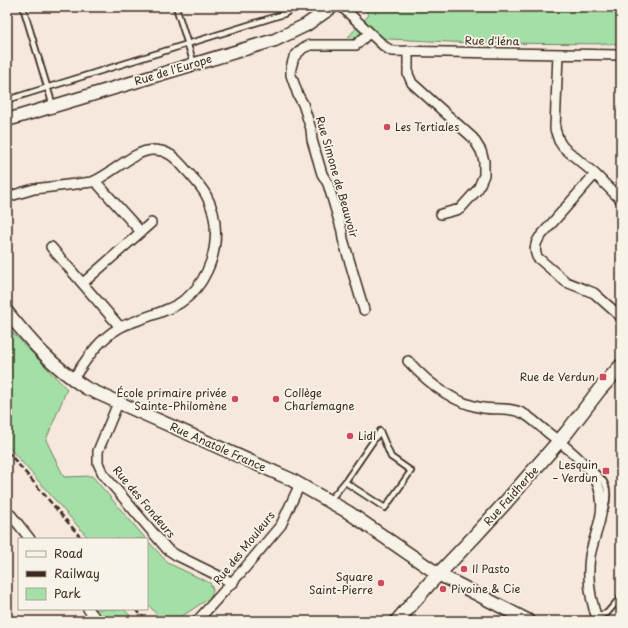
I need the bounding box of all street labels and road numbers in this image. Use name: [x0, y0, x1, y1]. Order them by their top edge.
street label: Rue d'Iéna: [465, 32, 520, 49]
street label: Rue de l'Europe: [132, 50, 214, 89]
street label: Rue Simone de Beauvoir: [312, 114, 363, 240]
street label: Rue Anatole France: [167, 418, 269, 475]
street label: Rue des Fondeurs: [109, 462, 180, 541]
street label: Rue Faidherbe: [479, 462, 542, 529]
street label: Rue des Mouleurs: [209, 507, 279, 588]

